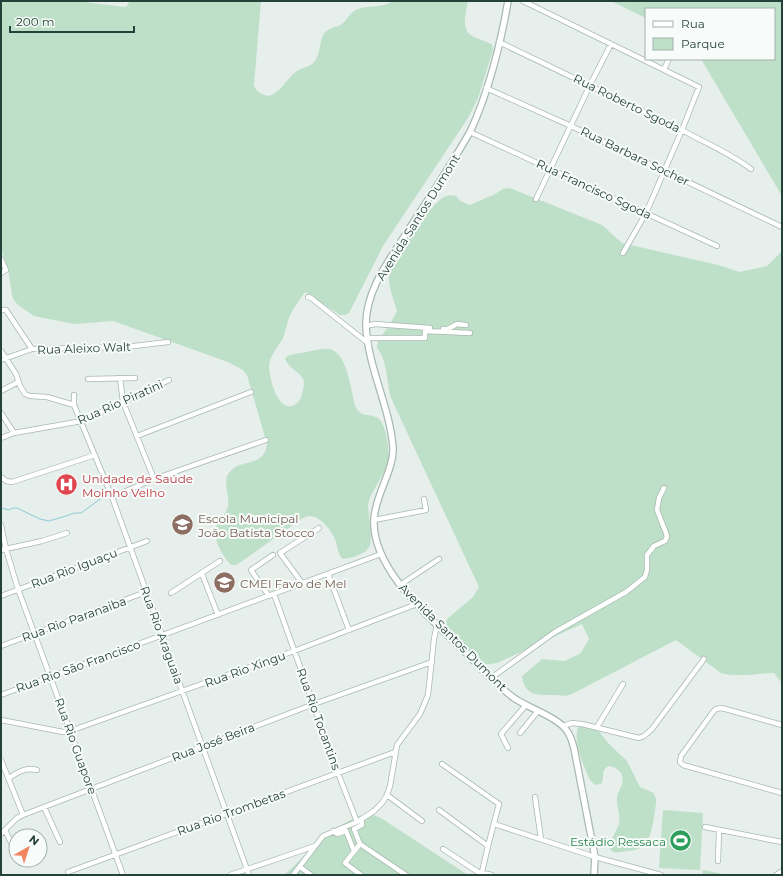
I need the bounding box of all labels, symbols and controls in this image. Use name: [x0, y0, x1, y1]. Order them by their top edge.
scale bar: [10, 8, 134, 34]
legend: [645, 8, 775, 60]
text: 200 m: [16, 14, 55, 29]
text: Rua: [681, 16, 705, 31]
text: Parque: [681, 36, 725, 51]
street label: Rua Roberto Sgoda: [571, 71, 683, 135]
street label: Rua Barbara Socher: [578, 123, 692, 189]
street label: Avenida Santos Dumont: [373, 151, 463, 283]
street label: Rua Francisco Sgoda: [534, 156, 654, 222]
street label: Rua Aleixo Walt: [37, 339, 131, 357]
street label: Rua Rio Piratini: [75, 376, 165, 428]
place label: Unidade de Saúde Moinho Velho: [82, 471, 193, 500]
hospital icon: Unidade de Saúde Moinho Velho: [53, 472, 79, 498]
place label: Escola Municipal João Batista Stocco: [197, 511, 315, 540]
school or university icon: Escola Municipal João Batista Stocco: [169, 512, 195, 538]
street label: Rua Rio Iguaçu: [29, 545, 119, 591]
school or university icon: CMEI Favo de Mel: [211, 570, 237, 596]
place label: CMEI Favo de Mel: [240, 576, 347, 591]
street label: Avenida Santos Dumont: [396, 580, 510, 694]
street label: Rua Rio Araguaia: [137, 584, 187, 686]
street label: Rua Rio Paranaiba: [20, 593, 128, 645]
street label: Rua Rio São Francisco: [14, 636, 142, 696]
street label: Rua Rio Xingu: [202, 647, 288, 691]
street label: Rua Rio Tocantins: [294, 666, 344, 772]
street label: Rua Rio Guapore: [52, 696, 100, 796]
street label: Rua José Beira: [169, 719, 257, 765]
street label: Rua Rio Trombetas: [175, 785, 287, 839]
north arrow: [8, 828, 48, 868]
sports icon: Estádio Ressaca: [668, 828, 694, 854]
text: N: [26, 832, 42, 848]
place label: Estádio Ressaca: [570, 834, 666, 849]

